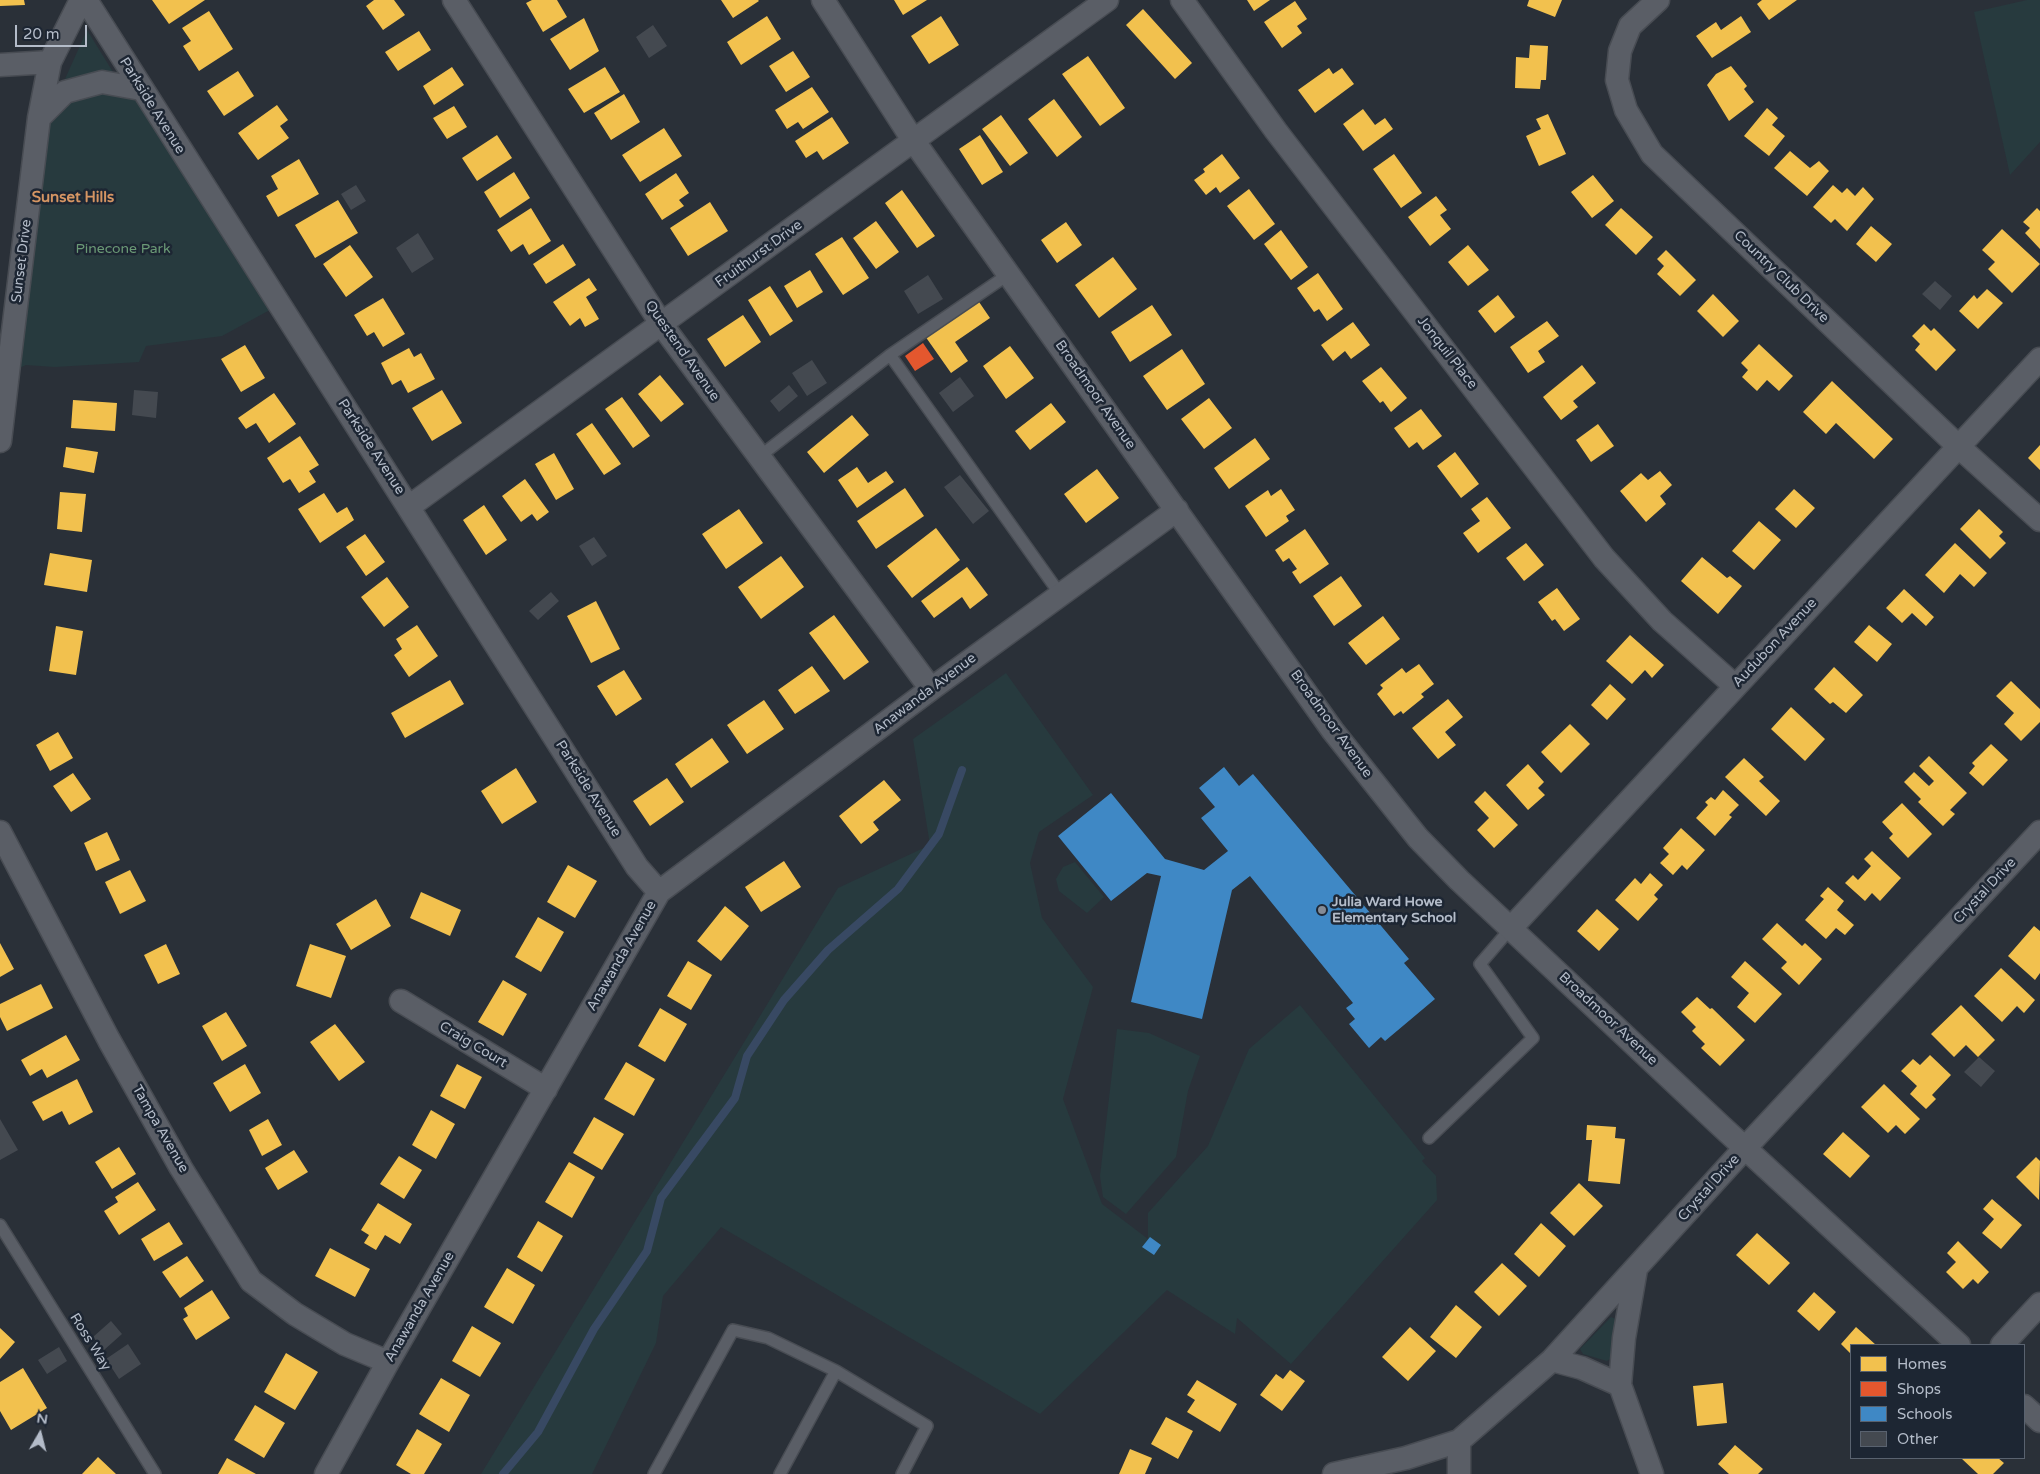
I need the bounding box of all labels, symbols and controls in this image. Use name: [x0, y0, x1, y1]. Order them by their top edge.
scale bar: [18, 15, 90, 47]
text: 20 m: [23, 25, 60, 43]
street label: Parkside Avenue: [116, 55, 188, 157]
district label: Sunset Hills: [32, 189, 114, 207]
street label: Fruithurst Drive: [712, 217, 806, 291]
street label: Sunset Drive: [9, 218, 35, 304]
street label: Country Club Drive: [1730, 227, 1832, 327]
park label: Pinecone Park: [75, 241, 171, 257]
street label: Questend Avenue: [641, 298, 723, 404]
street label: Jonquil Place: [1413, 313, 1481, 393]
street label: Broadmoor Avenue: [1051, 337, 1139, 453]
street label: Parkside Avenue: [334, 396, 408, 498]
street label: Audubon Avenue: [1729, 595, 1821, 691]
street label: Anawanda Avenue: [870, 650, 980, 738]
street label: Broadmoor Avenue: [1286, 667, 1376, 781]
street label: Parkside Avenue: [552, 738, 624, 840]
street label: Crystal Drive: [1950, 855, 2020, 927]
place label: Julia Ward Howe Elementary School: [1332, 894, 1456, 926]
street label: Anawanda Avenue: [584, 898, 660, 1014]
marker: Julia Ward Howe Elementary School: [1316, 904, 1328, 916]
street label: Broadmoor Avenue: [1555, 969, 1661, 1069]
street label: Craig Court: [436, 1018, 510, 1072]
street label: Tampa Avenue: [128, 1082, 192, 1176]
street label: Crystal Drive: [1675, 1151, 1743, 1225]
street label: Anawanda Avenue: [382, 1249, 458, 1365]
street label: Ross Way: [66, 1310, 114, 1374]
legend: [1850, 1344, 2025, 1459]
text: Homes: [1897, 1355, 1947, 1373]
text: Shops: [1897, 1380, 1941, 1398]
text: Schools: [1897, 1405, 1953, 1423]
north arrow: [15, 1409, 65, 1459]
text: N: [35, 1409, 49, 1428]
text: Other: [1897, 1430, 1938, 1448]

